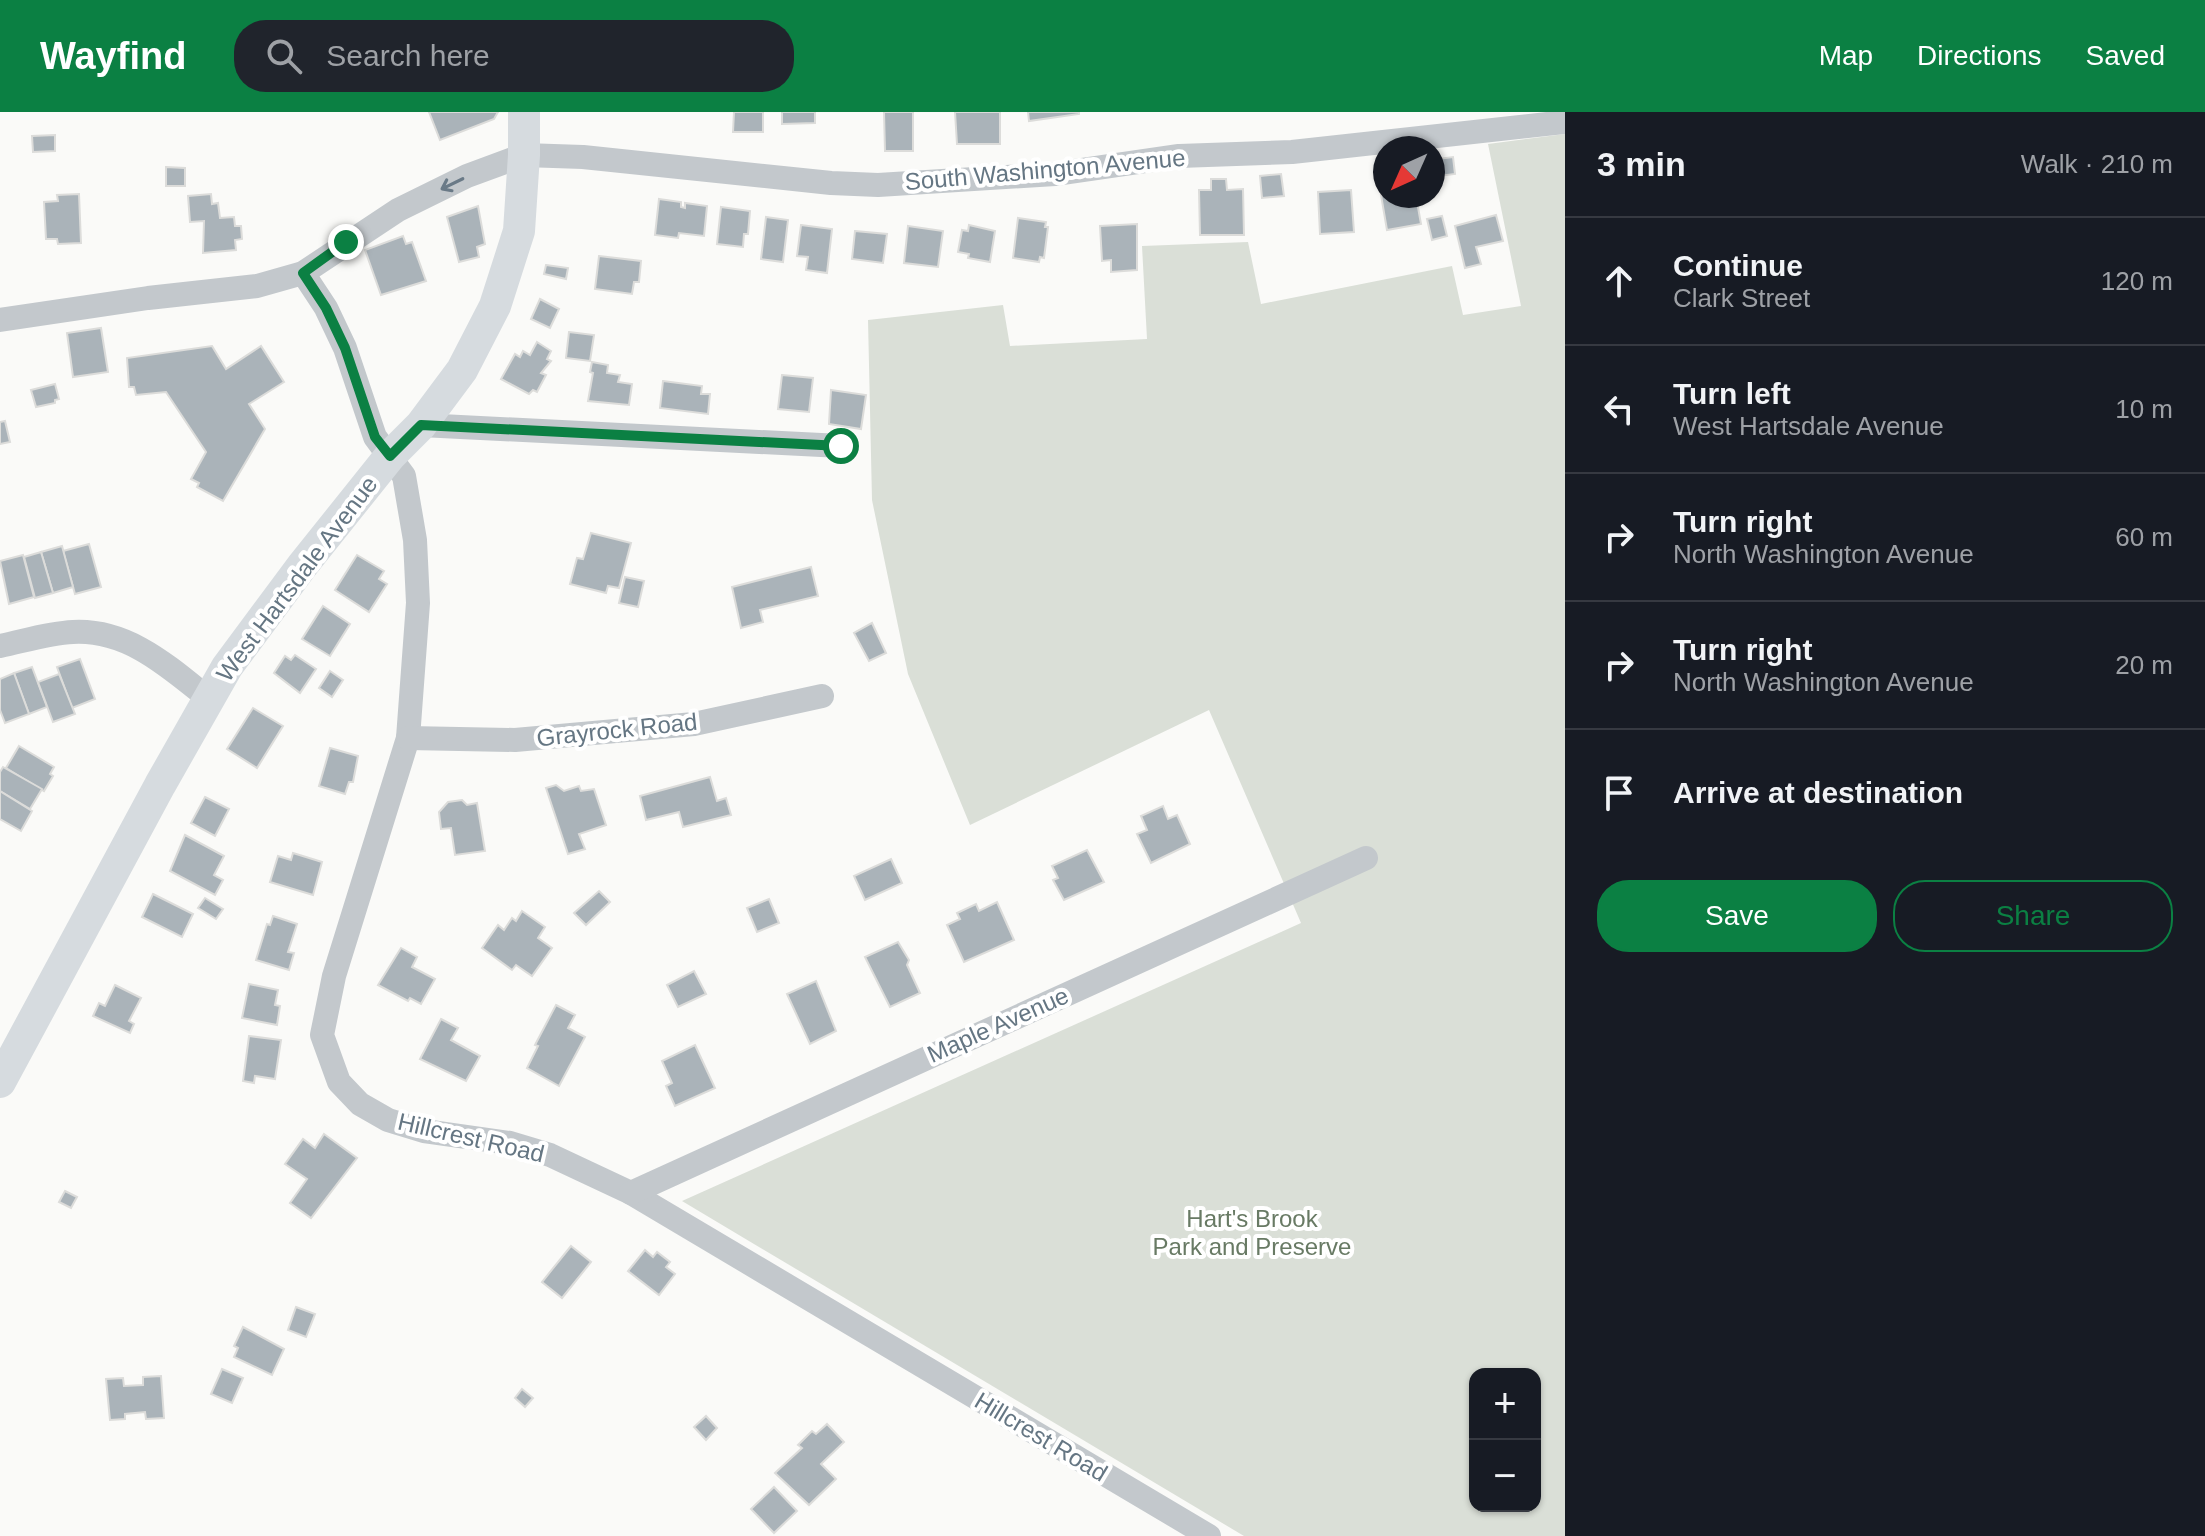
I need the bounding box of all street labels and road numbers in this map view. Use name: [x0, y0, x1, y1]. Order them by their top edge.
street label: South Washington Avenue: [904, 144, 1186, 195]
street label: West Hartsdale Avenue: [211, 471, 383, 687]
street label: Grayrock Road: [535, 708, 699, 751]
street label: Maple Avenue: [923, 981, 1073, 1068]
street label: Hillcrest Road: [395, 1108, 547, 1167]
street label: Hillcrest Road: [970, 1387, 1112, 1487]

